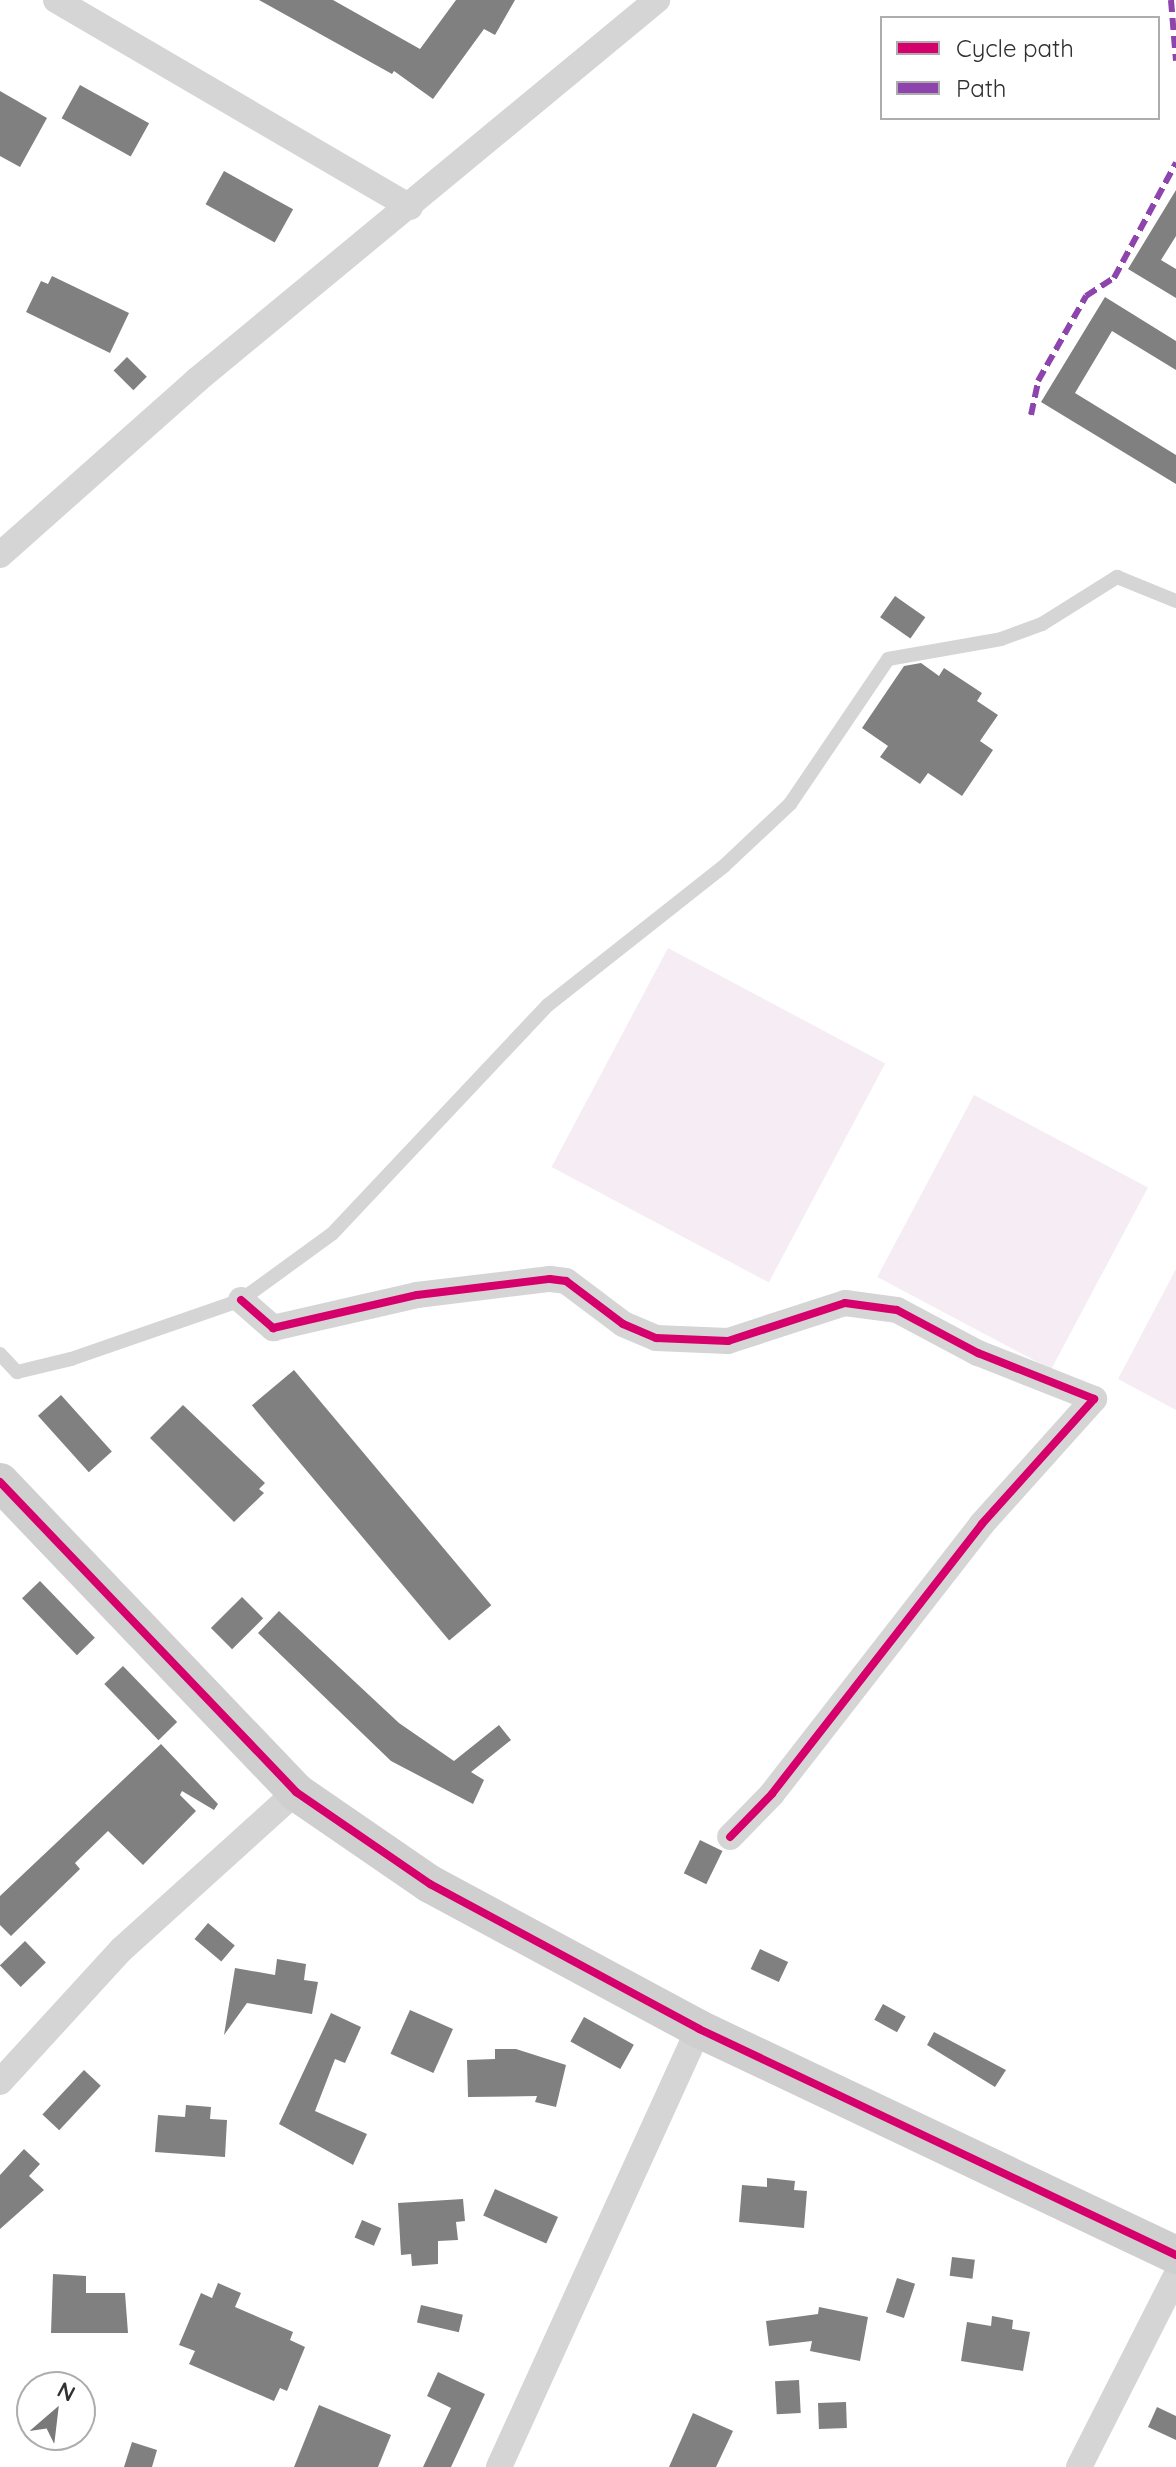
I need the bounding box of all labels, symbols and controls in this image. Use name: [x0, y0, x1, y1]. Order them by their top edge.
legend: [880, 16, 1160, 120]
text: Cycle path: [956, 33, 1074, 63]
text: Path: [956, 73, 1007, 103]
north arrow: [16, 2371, 96, 2451]
text: N: [53, 2375, 80, 2408]

